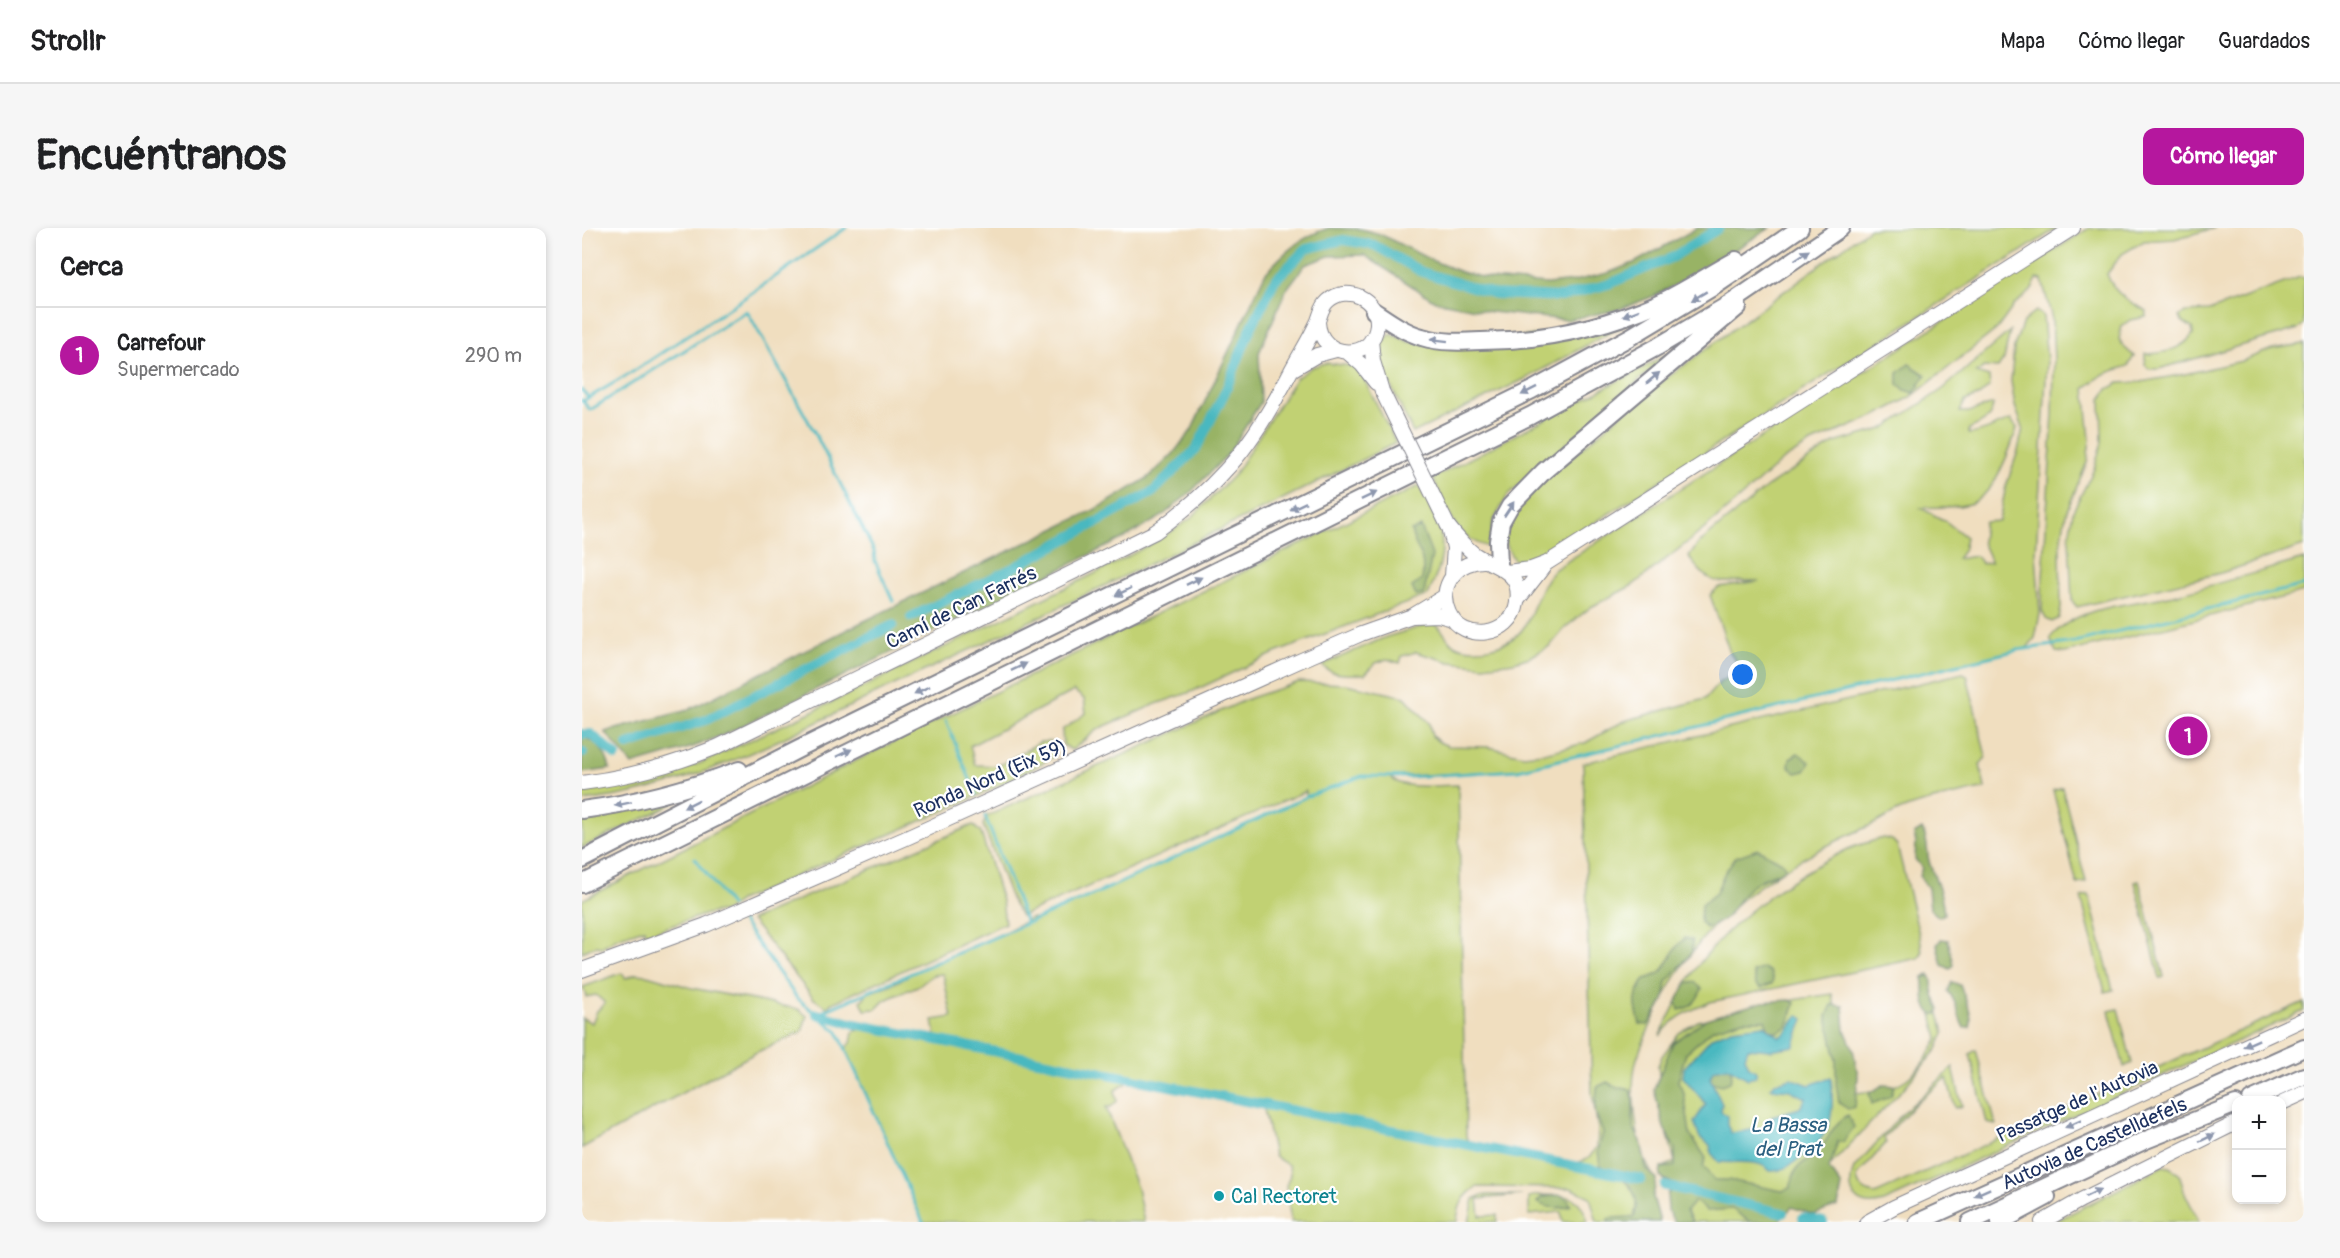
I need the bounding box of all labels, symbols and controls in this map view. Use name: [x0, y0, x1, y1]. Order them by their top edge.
text: Strollr: [30, 24, 105, 59]
text: Mapa: [2000, 28, 2045, 55]
text: Cómo llegar: [2078, 28, 2185, 55]
text: Guardados: [2218, 28, 2310, 55]
button: Cómo llegar: [2143, 128, 2304, 185]
text: Encuéntranos: [36, 130, 286, 182]
one-way arrow: [1794, 249, 1810, 260]
text: Cerca: [60, 251, 123, 283]
one-way arrow: [1691, 290, 1707, 301]
one-way arrow: [1622, 309, 1640, 319]
text: Carrefour: [117, 329, 205, 357]
one-way arrow: [1430, 335, 1449, 345]
text: 1: [76, 343, 83, 368]
text: 290 m: [465, 343, 522, 368]
text: Supermercado: [117, 357, 240, 382]
one-way arrow: [1645, 372, 1660, 385]
one-way arrow: [1520, 386, 1537, 396]
one-way arrow: [1361, 491, 1378, 500]
one-way arrow: [1289, 501, 1306, 510]
one-way arrow: [1503, 502, 1515, 518]
street label: Camí de Can Farrés: [882, 560, 1041, 655]
one-way arrow: [1186, 576, 1203, 586]
one-way arrow: [1114, 587, 1131, 596]
your location: [1728, 660, 1757, 689]
one-way arrow: [1011, 662, 1028, 672]
one-way arrow: [913, 685, 930, 694]
pin: 1: [2168, 714, 2208, 758]
street label: Ronda Nord (Eix 59): [910, 734, 1071, 823]
one-way arrow: [836, 748, 853, 758]
one-way arrow: [614, 800, 633, 809]
one-way arrow: [683, 800, 700, 809]
one-way arrow: [2242, 1039, 2259, 1048]
street label: Passatge de l'Autovia: [1993, 1055, 2162, 1148]
street label: Autovia de Castelldefels: [1998, 1091, 2191, 1196]
map controls: [2232, 1096, 2286, 1204]
button: +: [2232, 1096, 2286, 1150]
water label: La Bassa del Prat: [1750, 1112, 1827, 1163]
one-way arrow: [2064, 1119, 2082, 1129]
one-way arrow: [2198, 1133, 2215, 1142]
button: −: [2232, 1150, 2286, 1204]
place label: Cal Rectoret: [1231, 1184, 1338, 1209]
one-way arrow: [1973, 1187, 1991, 1197]
marker: Cal Rectoret: [1212, 1189, 1226, 1203]
one-way arrow: [2085, 1189, 2102, 1198]

